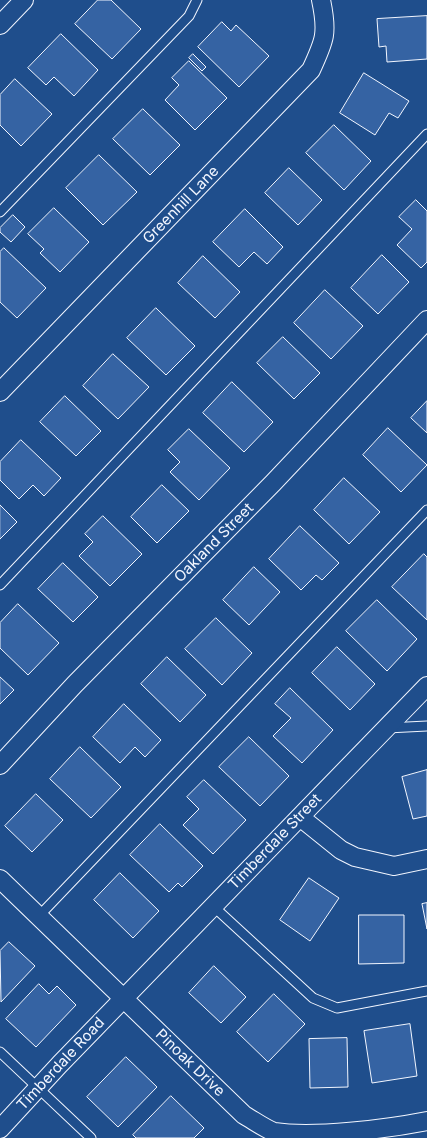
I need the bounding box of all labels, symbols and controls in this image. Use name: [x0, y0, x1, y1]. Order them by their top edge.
street label: Greenhill Lane: [139, 162, 223, 248]
street label: Oakland Street: [171, 500, 257, 586]
street label: Timberdale Street: [225, 790, 325, 894]
street label: Timberdale Road: [13, 1014, 109, 1114]
street label: Pinoak Drive: [152, 1026, 228, 1100]

